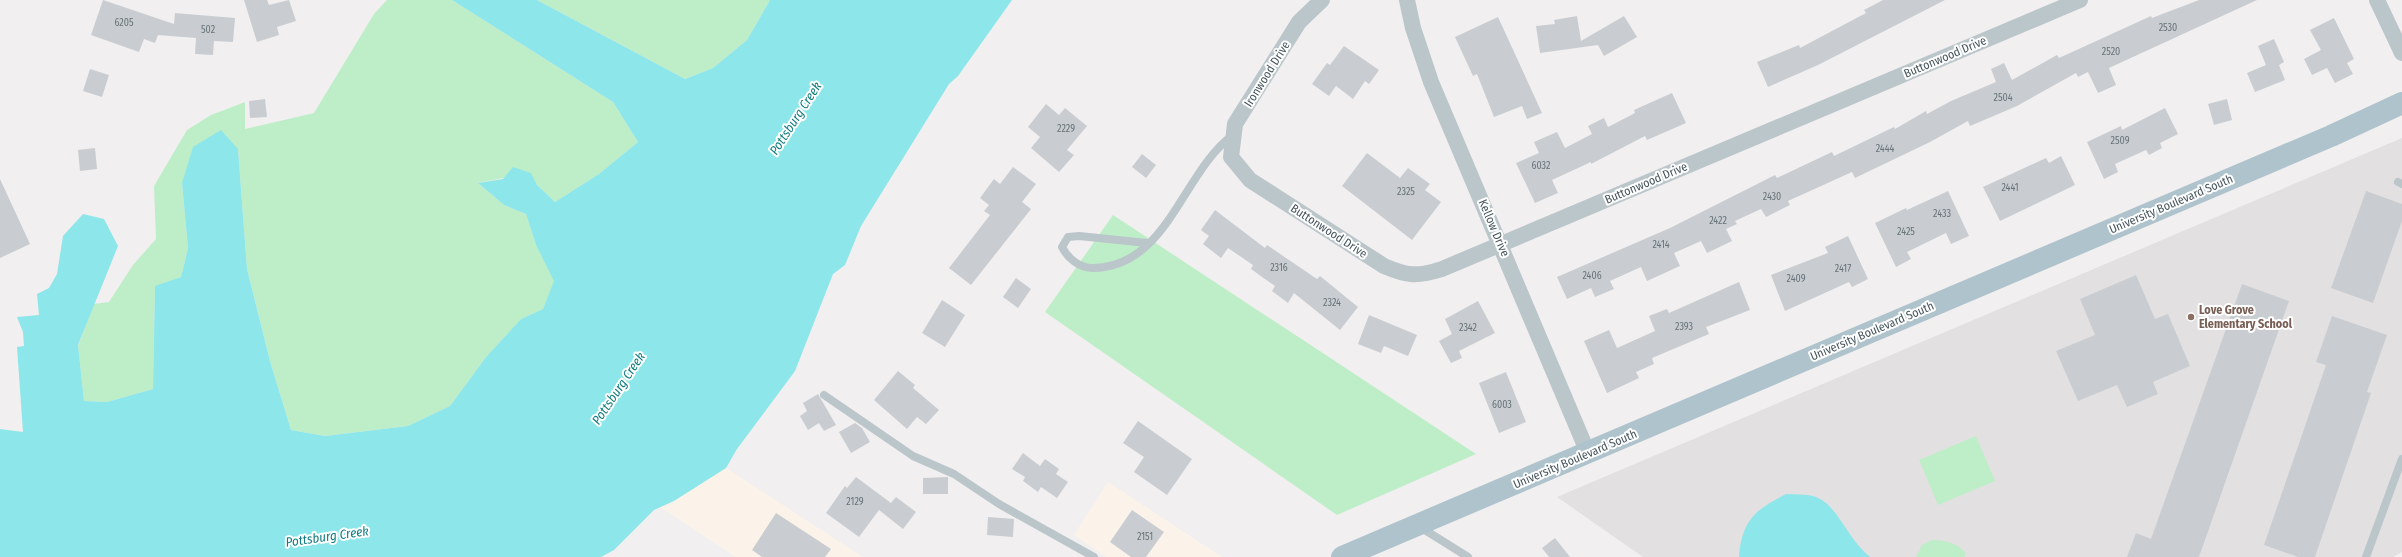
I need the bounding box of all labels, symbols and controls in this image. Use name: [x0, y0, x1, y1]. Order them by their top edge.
house number: 6205: [114, 17, 134, 29]
house number: 2530: [2159, 22, 2177, 34]
house number: 502: [201, 24, 216, 36]
street label: Buttonwood Drive: [1902, 33, 1988, 81]
street label: Ironwood Drive: [1241, 39, 1293, 109]
house number: 2520: [2102, 46, 2120, 58]
water label: Pottsburg Creek: [766, 79, 825, 157]
house number: 2504: [1993, 92, 2013, 104]
house number: 2229: [1057, 123, 1075, 135]
house number: 2509: [2111, 135, 2130, 147]
house number: 2444: [1876, 143, 1895, 155]
street label: Buttonwood Drive: [1603, 159, 1689, 207]
house number: 6032: [1532, 160, 1551, 172]
street label: University Boulevard South: [2107, 172, 2235, 236]
house number: 2441: [2001, 182, 2019, 194]
house number: 2325: [1397, 186, 1415, 198]
house number: 2430: [1763, 191, 1781, 203]
street label: Kellow Drive: [1476, 197, 1512, 259]
street label: Buttonwood Drive: [1288, 201, 1370, 261]
house number: 2433: [1933, 208, 1951, 220]
house number: 2422: [1709, 215, 1727, 227]
house number: 2425: [1897, 226, 1915, 238]
house number: 2414: [1652, 239, 1670, 251]
house number: 2316: [1270, 262, 1288, 274]
house number: 2417: [1835, 263, 1851, 275]
house number: 2406: [1582, 270, 1602, 282]
house number: 2409: [1786, 273, 1806, 285]
house number: 2324: [1323, 297, 1341, 309]
street label: University Boulevard South: [1808, 299, 1936, 363]
place label: Love Grove Elementary School: [2199, 303, 2293, 331]
marker: Love Grove Elementary School: [2186, 312, 2196, 322]
house number: 2393: [1675, 321, 1693, 333]
house number: 2342: [1459, 322, 1478, 334]
water label: Pottsburg Creek: [589, 349, 648, 427]
house number: 6003: [1492, 399, 1512, 411]
street label: University Boulevard South: [1511, 427, 1639, 491]
house number: 2129: [846, 496, 864, 508]
water label: Pottsburg Creek: [285, 523, 370, 550]
house number: 2151: [1137, 531, 1153, 543]

